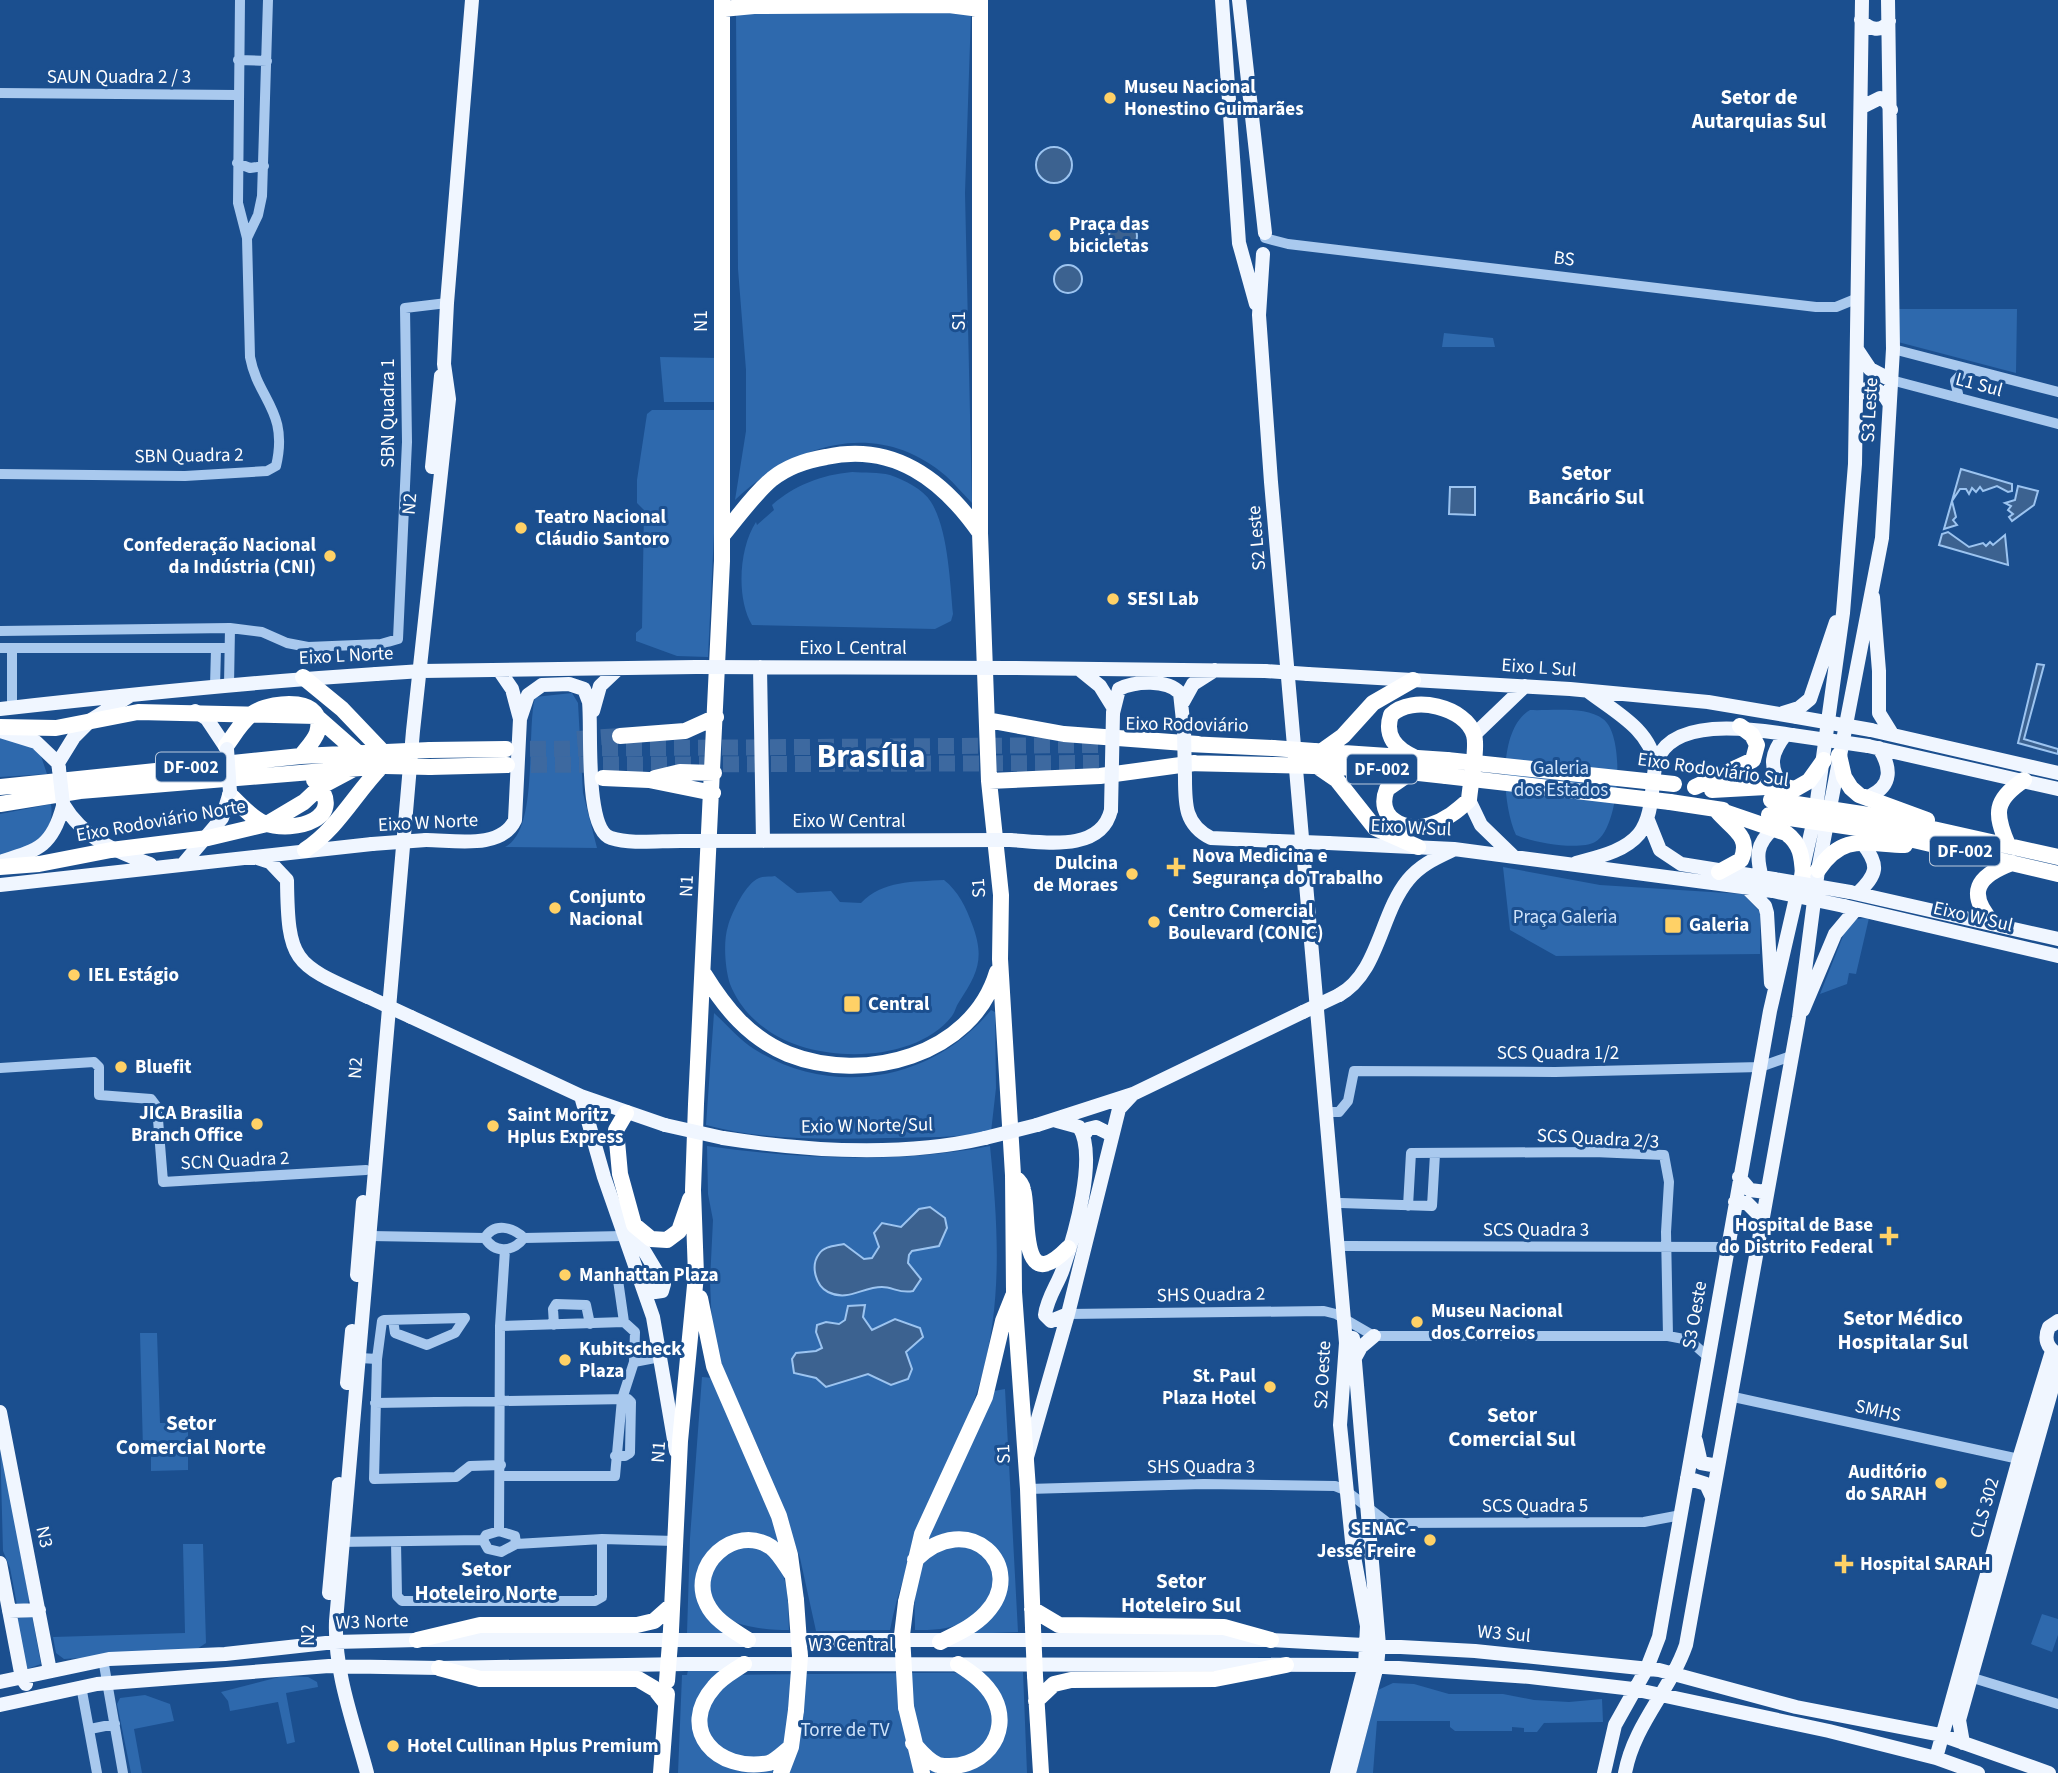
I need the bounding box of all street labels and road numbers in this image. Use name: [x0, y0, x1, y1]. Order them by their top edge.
street label: SAUN Quadra 2 / 3: [47, 64, 191, 91]
street label: BS: [1552, 244, 1576, 274]
street label: N1: [688, 310, 715, 332]
street label: S1: [946, 311, 973, 331]
street label: SBN Quadra 1: [375, 358, 402, 468]
street label: L1 Sul: [1952, 366, 2006, 404]
street label: S3 Leste: [1855, 377, 1885, 443]
street label: SBN Quadra 2: [134, 442, 244, 470]
street label: N2: [396, 492, 424, 516]
street label: S2 Leste: [1241, 504, 1273, 572]
street label: Eixo L Central: [799, 635, 907, 662]
street label: Eixo L Norte: [298, 640, 394, 672]
street label: Eixo L Sul: [1501, 652, 1578, 684]
street label: Eixo Rodoviário: [1125, 710, 1249, 740]
street label: Eixo Rodoviário Sul: [1636, 746, 1791, 794]
road number: DF-002: [156, 752, 226, 782]
road number: DF-002: [1347, 754, 1417, 784]
street label: Eixo Rodoviário Norte: [74, 793, 248, 849]
street label: Eixo W Norte: [377, 807, 479, 839]
street label: Eixo W Central: [792, 808, 906, 835]
street label: Eixo W Sul: [1370, 812, 1452, 844]
road number: DF-002: [1930, 836, 2000, 866]
street label: N1: [673, 874, 701, 898]
street label: S1: [965, 877, 993, 899]
street label: Eixo W Sul: [1931, 895, 2016, 939]
street label: SCS Quadra 1/2: [1497, 1040, 1619, 1067]
street label: N2: [342, 1056, 370, 1080]
street label: Exio W Norte/Sul: [801, 1111, 933, 1141]
street label: SCS Quadra 2/3: [1536, 1122, 1660, 1156]
street label: SCN Quadra 2: [180, 1145, 290, 1177]
street label: SCS Quadra 3: [1483, 1217, 1589, 1244]
street label: S3 Oeste: [1676, 1279, 1714, 1351]
street label: SHS Quadra 2: [1157, 1281, 1265, 1309]
street label: S2 Oeste: [1308, 1340, 1338, 1410]
street label: SMHS: [1852, 1393, 1904, 1429]
street label: N1: [645, 1440, 673, 1464]
street label: S1: [990, 1444, 1018, 1464]
street label: SHS Quadra 3: [1147, 1454, 1255, 1481]
street label: CLS 302: [1963, 1475, 2007, 1541]
street label: SCS Quadra 5: [1482, 1493, 1588, 1520]
street label: N3: [29, 1524, 59, 1550]
street label: W3 Norte: [335, 1607, 409, 1637]
street label: W3 Sul: [1476, 1618, 1532, 1650]
street label: N2: [295, 1624, 322, 1646]
street label: W3 Central: [808, 1632, 894, 1659]

